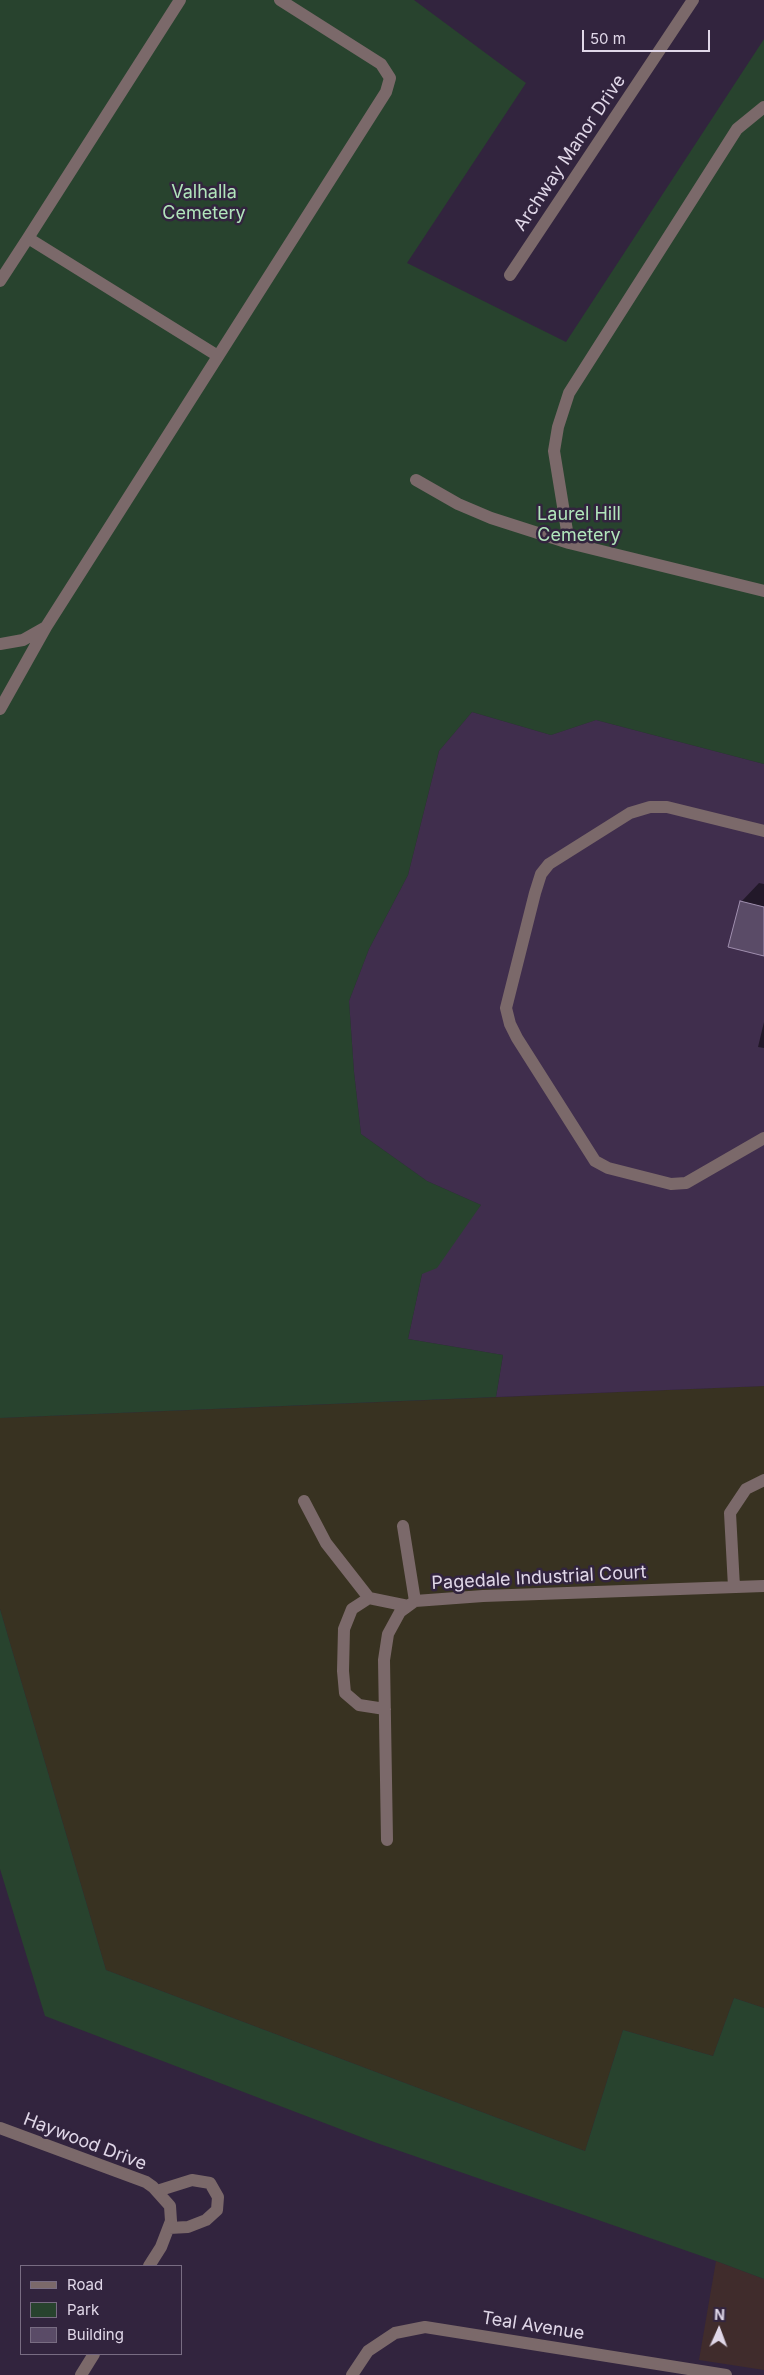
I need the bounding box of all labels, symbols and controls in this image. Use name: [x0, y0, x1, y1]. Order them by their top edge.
scale bar: [584, 20, 712, 52]
text: 50 m: [590, 29, 626, 48]
street label: Archway Manor Drive: [510, 71, 630, 235]
park label: Valhalla Cemetery: [162, 182, 246, 224]
park label: Laurel Hill Cemetery: [537, 504, 621, 546]
street label: Pagedale Industrial Court: [431, 1562, 647, 1594]
street label: Haywood Drive: [20, 2109, 150, 2175]
legend: [20, 2265, 182, 2355]
text: Road: [67, 2275, 103, 2294]
text: Park: [67, 2300, 99, 2319]
north arrow: [694, 2305, 744, 2355]
text: N: [714, 2306, 725, 2323]
street label: Teal Avenue: [480, 2307, 586, 2345]
text: Building: [67, 2325, 124, 2344]

